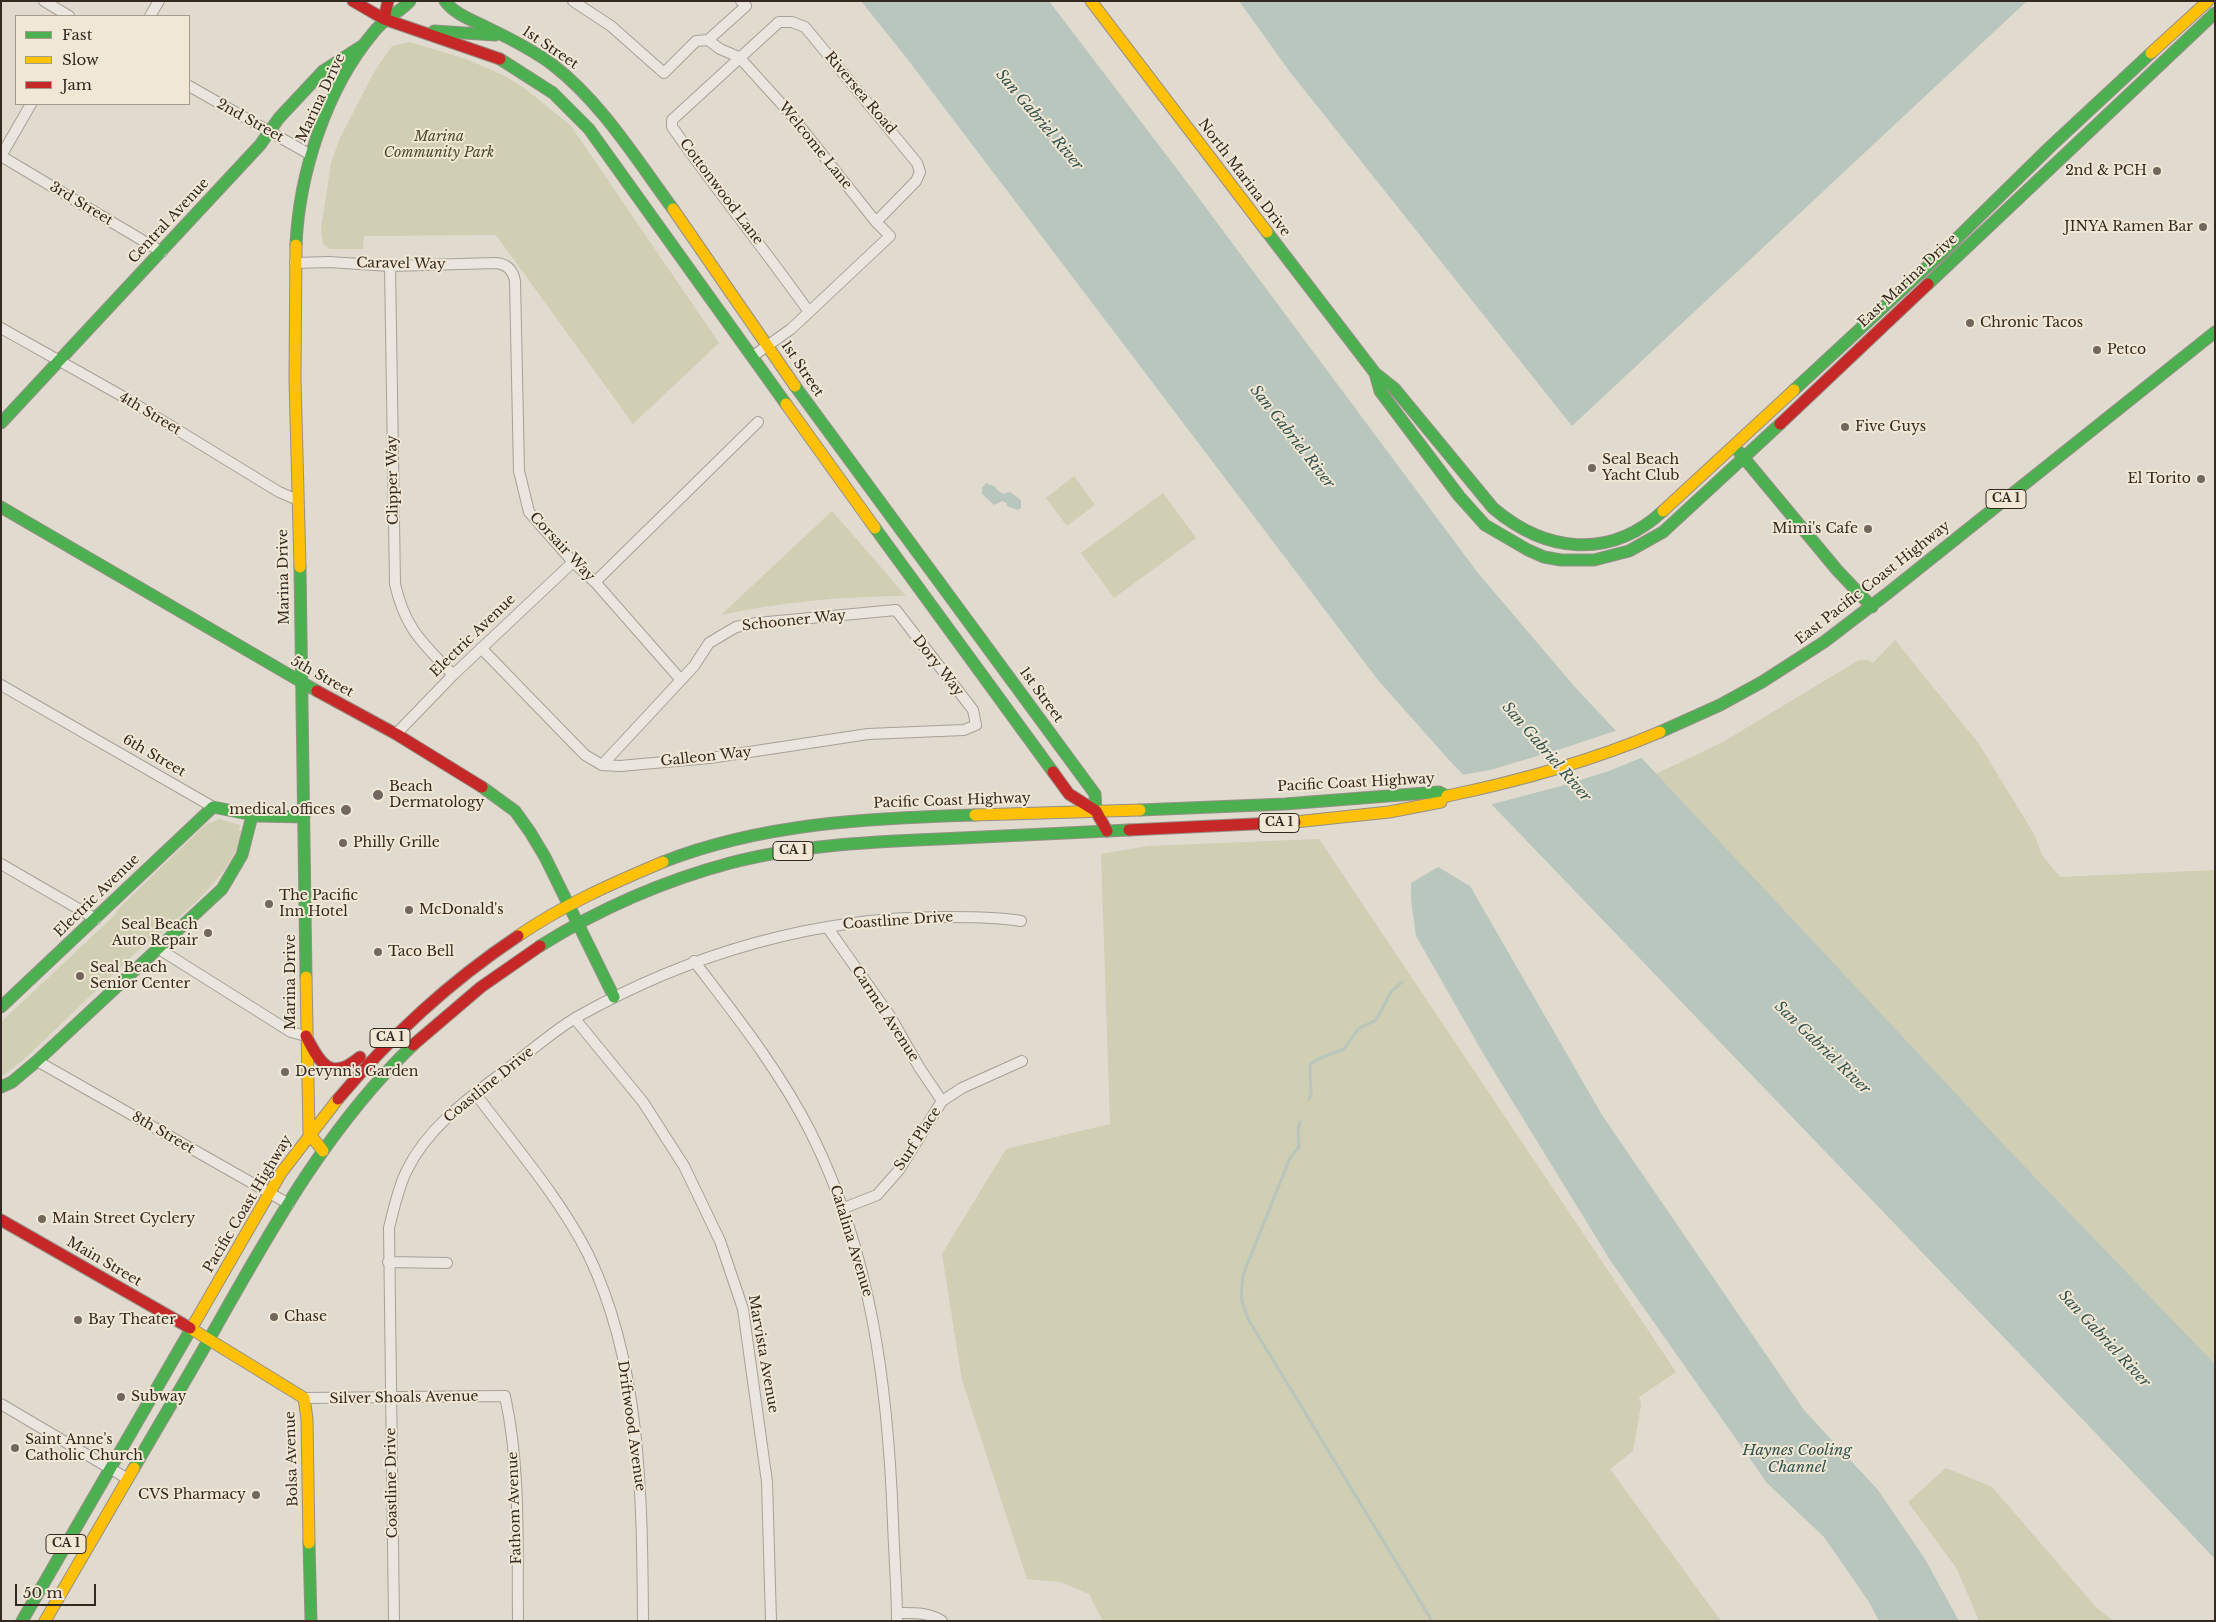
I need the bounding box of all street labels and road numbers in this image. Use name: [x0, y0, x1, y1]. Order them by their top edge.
street label: 1st Street: [519, 23, 581, 73]
street label: Riversea Road: [821, 49, 899, 137]
street label: Marina Drive: [293, 51, 349, 145]
street label: 2nd Street: [214, 96, 286, 146]
street label: Welcome Lane: [775, 99, 855, 193]
street label: North Marina Drive: [1194, 116, 1294, 240]
street label: Cottonwood Lane: [676, 136, 766, 248]
street label: Central Avenue: [125, 175, 213, 267]
street label: 3rd Street: [46, 179, 116, 229]
street label: East Marina Drive: [1855, 231, 1961, 331]
street label: Caravel Way: [356, 255, 446, 273]
street label: 1st Street: [777, 338, 827, 400]
street label: 4th Street: [116, 389, 184, 439]
street label: Clipper Way: [384, 435, 402, 525]
road number: CA 1: [1986, 489, 2026, 508]
street label: Corsair Way: [526, 509, 598, 585]
street label: East Pacific Coast Highway: [1793, 518, 1953, 648]
street label: Marina Drive: [275, 529, 293, 625]
street label: Electric Avenue: [427, 591, 519, 681]
street label: Schooner Way: [741, 607, 847, 635]
street label: Dory Way: [909, 632, 967, 700]
street label: 5th Street: [288, 653, 356, 701]
street label: 1st Street: [1015, 664, 1067, 726]
street label: 6th Street: [119, 731, 189, 781]
street label: Galleon Way: [660, 744, 752, 770]
street label: Pacific Coast Highway: [1277, 770, 1435, 796]
street label: Pacific Coast Highway: [873, 790, 1031, 812]
road number: CA 1: [1259, 814, 1299, 832]
road number: CA 1: [773, 841, 813, 860]
street label: Electric Avenue: [51, 851, 143, 941]
street label: Coastline Drive: [842, 909, 954, 933]
street label: Marina Drive: [283, 934, 299, 1030]
street label: Carmel Avenue: [848, 963, 922, 1065]
road number: CA 1: [370, 1028, 410, 1048]
street label: Coastline Drive: [441, 1044, 537, 1126]
street label: Surf Place: [891, 1104, 945, 1174]
street label: 8th Street: [129, 1108, 197, 1158]
street label: Pacific Coast Highway: [200, 1132, 296, 1276]
street label: Catalina Avenue: [826, 1183, 876, 1299]
street label: Main Street: [64, 1234, 144, 1290]
street label: Marvista Avenue: [744, 1294, 782, 1414]
street label: Driftwood Avenue: [614, 1360, 648, 1492]
street label: Silver Shoals Avenue: [329, 1388, 479, 1408]
street label: Bolsa Avenue: [282, 1411, 302, 1507]
street label: Coastline Drive: [383, 1427, 401, 1539]
street label: Fathom Avenue: [505, 1451, 525, 1565]
road number: CA 1: [46, 1535, 86, 1554]

